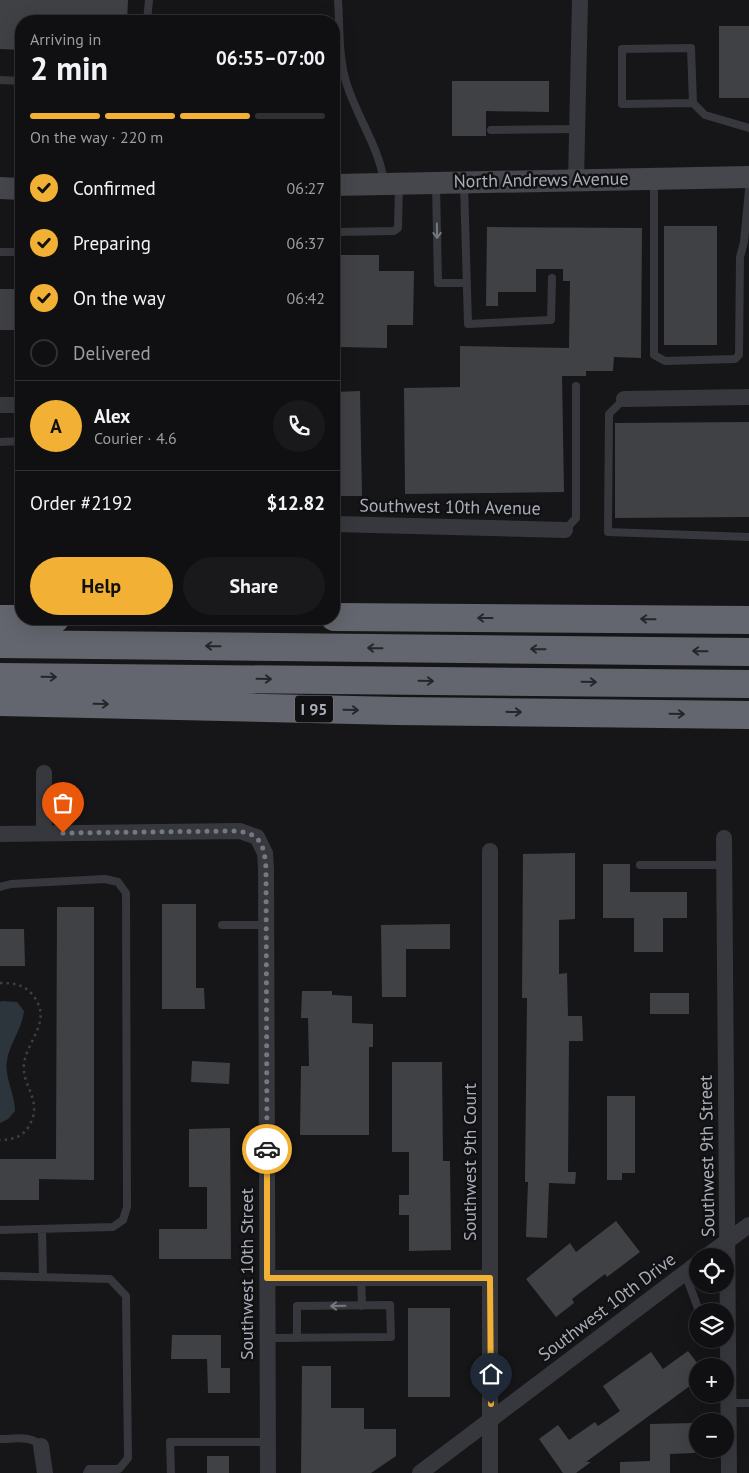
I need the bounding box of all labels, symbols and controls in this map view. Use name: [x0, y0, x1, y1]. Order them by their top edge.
text: Arriving in: [30, 29, 101, 49]
text: 06:55–07:00: [216, 46, 325, 70]
text: 2 min: [30, 47, 108, 89]
text: On the way · 220 m: [30, 127, 163, 147]
street label: North Andrews Avenue: [453, 166, 629, 193]
icon: check: [30, 174, 58, 202]
text: Confirmed: [73, 176, 156, 200]
text: 06:27: [287, 178, 325, 198]
one-way arrow: [432, 223, 442, 239]
icon: check: [30, 229, 58, 257]
text: Preparing: [73, 231, 151, 255]
text: 06:37: [287, 233, 325, 253]
icon: check: [30, 284, 58, 312]
text: On the way: [73, 286, 165, 310]
text: 06:42: [287, 288, 325, 308]
text: Delivered: [73, 341, 151, 365]
button: phone: [273, 400, 325, 452]
text: Alex: [94, 404, 130, 428]
text: A: [50, 414, 62, 438]
text: Courier · 4.6: [94, 428, 177, 448]
text: Order #2192: [30, 491, 133, 515]
text: $12.82: [266, 491, 325, 515]
street label: Southwest 10th Avenue: [359, 493, 541, 520]
button: Help: [30, 557, 173, 615]
button: Share: [183, 557, 325, 615]
one-way arrow: [478, 613, 494, 623]
one-way arrow: [640, 614, 656, 624]
one-way arrow: [205, 641, 222, 651]
one-way arrow: [368, 643, 384, 653]
one-way arrow: [530, 645, 546, 654]
one-way arrow: [693, 646, 709, 656]
one-way arrow: [40, 672, 56, 682]
one-way arrow: [255, 674, 271, 684]
one-way arrow: [418, 676, 434, 686]
one-way arrow: [580, 677, 596, 687]
road number: I 95: [295, 696, 333, 722]
one-way arrow: [92, 699, 109, 709]
one-way arrow: [342, 705, 359, 715]
one-way arrow: [505, 707, 521, 717]
one-way arrow: [669, 709, 685, 719]
pin: [42, 782, 84, 833]
icon: bag: [49, 789, 77, 817]
street label: Southwest 9th Street: [694, 1075, 719, 1237]
street label: Southwest 9th Court: [458, 1083, 481, 1241]
courier: [242, 1124, 292, 1174]
icon: car: [253, 1135, 281, 1163]
street label: Southwest 10th Street: [235, 1188, 258, 1360]
street label: Southwest 10th Drive: [533, 1247, 680, 1366]
map controls: [689, 1248, 734, 1458]
button: locate: [689, 1248, 734, 1293]
one-way arrow: [330, 1301, 346, 1311]
button: layers: [689, 1303, 734, 1348]
pin: [470, 1353, 512, 1404]
button: +: [689, 1358, 734, 1403]
icon: home: [477, 1360, 505, 1388]
button: −: [689, 1413, 734, 1458]

